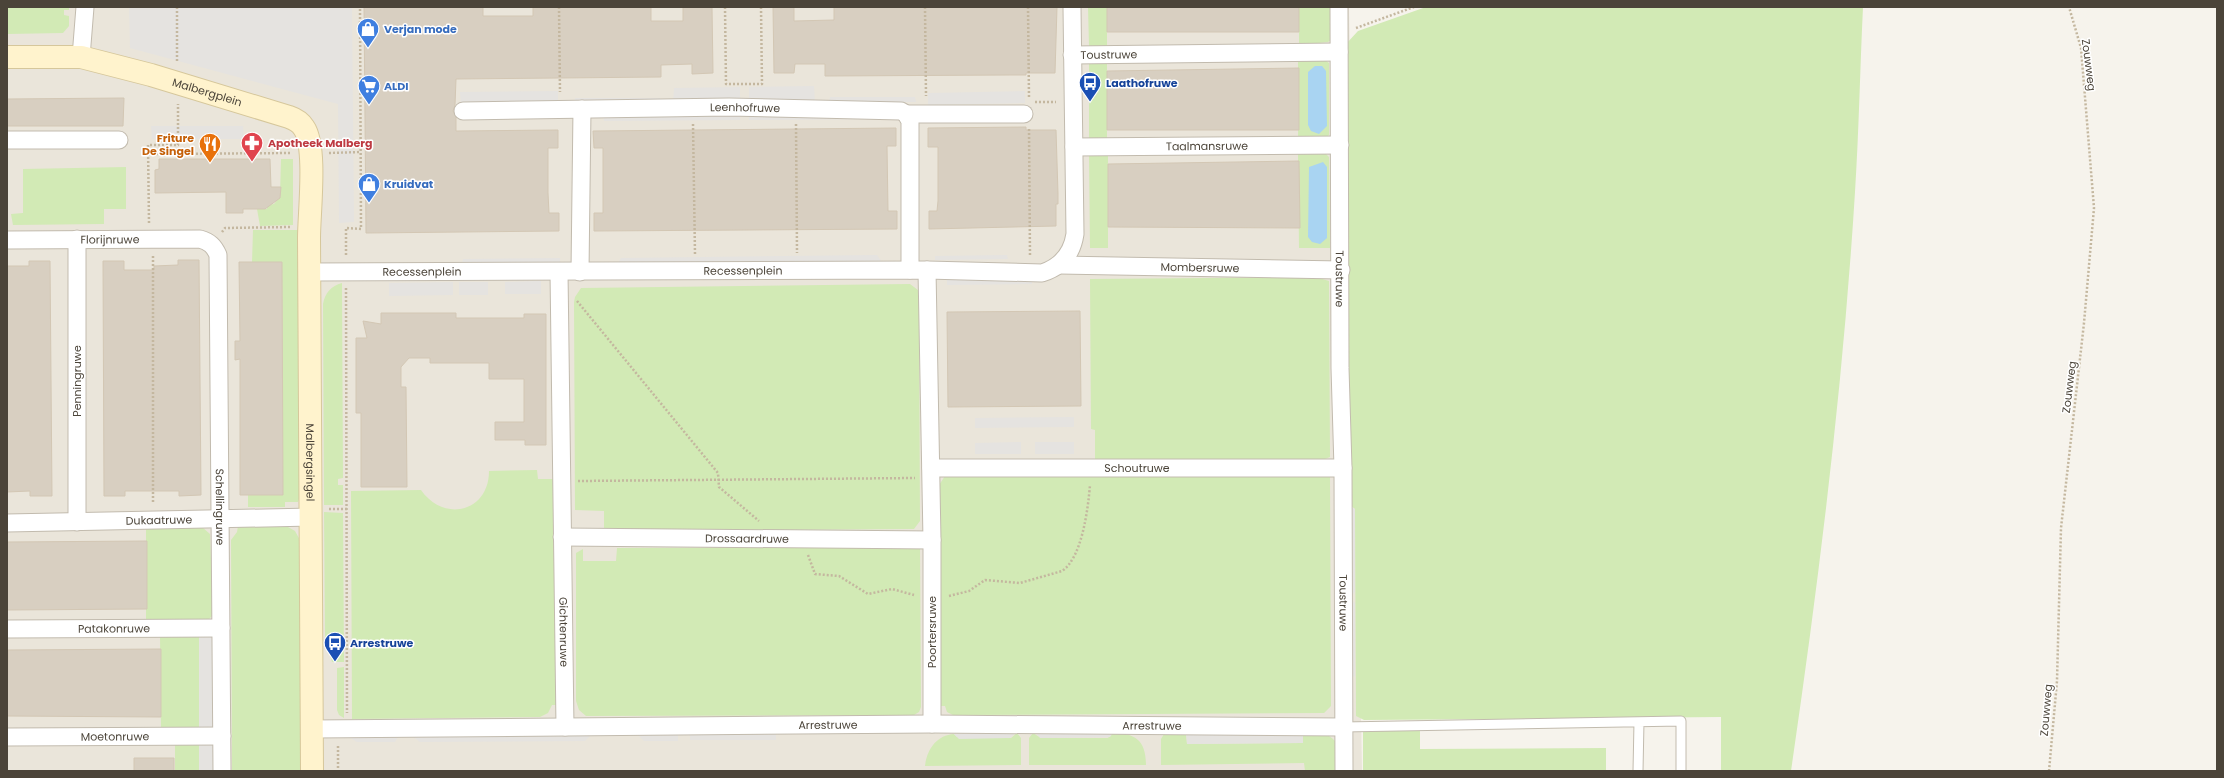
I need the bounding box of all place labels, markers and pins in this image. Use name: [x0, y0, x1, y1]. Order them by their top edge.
shop icon: Verjan mode: [355, 16, 381, 49]
place label: Verjan mode: [384, 21, 457, 37]
bus stop icon: Laathofruwe: [1077, 70, 1103, 103]
supermarket icon: ALDI: [356, 73, 382, 106]
place label: Laathofruwe: [1106, 75, 1178, 91]
place label: ALDI: [384, 78, 409, 94]
place label: Friture De Singel: [142, 130, 194, 159]
pharmacy icon: Apotheek Malberg: [239, 130, 265, 163]
restaurant icon: Friture De Singel: [197, 131, 223, 164]
place label: Apotheek Malberg: [268, 135, 372, 151]
shop icon: Kruidvat: [356, 171, 382, 204]
place label: Kruidvat: [384, 176, 434, 192]
bus stop icon: Arrestruwe: [322, 630, 348, 663]
place label: Arrestruwe: [350, 635, 414, 651]

